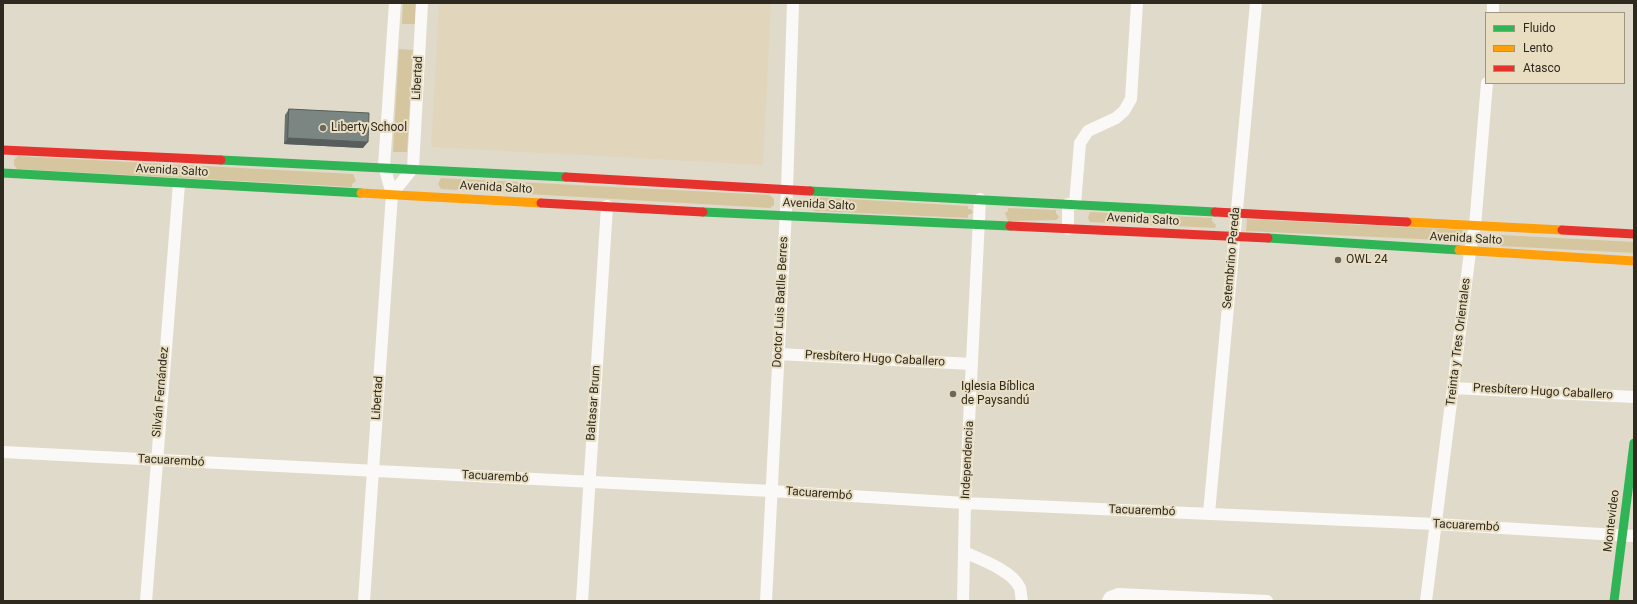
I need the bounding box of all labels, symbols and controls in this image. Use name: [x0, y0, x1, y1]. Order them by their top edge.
legend: [1485, 12, 1625, 84]
text: Fluido: [1523, 21, 1556, 35]
text: Lento: [1523, 41, 1553, 55]
street label: Libertad: [410, 56, 426, 100]
text: Atasco: [1523, 61, 1561, 75]
place label: Liberty School: [331, 121, 407, 135]
marker: Liberty School: [318, 123, 328, 133]
street label: Avenida Salto: [135, 162, 209, 180]
street label: Avenida Salto: [459, 179, 533, 197]
street label: Avenida Salto: [782, 196, 856, 214]
street label: Setembrino Pereda: [1220, 207, 1244, 309]
street label: Avenida Salto: [1106, 211, 1180, 229]
street label: Avenida Salto: [1429, 230, 1503, 248]
street label: Doctor Luis Batlle Berres: [770, 236, 792, 368]
place label: OWL 24: [1346, 253, 1388, 267]
marker: OWL 24: [1333, 255, 1343, 265]
street label: Treinta y Tres Orientales: [1444, 277, 1474, 407]
street label: Silván Fernández: [150, 346, 172, 438]
street label: Presbítero Hugo Caballero: [805, 348, 945, 370]
street label: Baltasar Brum: [584, 365, 604, 441]
street label: Libertad: [369, 376, 387, 420]
place label: Iglesia Bíblica de Paysandú: [961, 380, 1035, 408]
street label: Presbítero Hugo Caballero: [1473, 381, 1613, 403]
marker: Iglesia Bíblica de Paysandú: [948, 389, 958, 399]
street label: Independencia: [959, 421, 977, 499]
street label: Tacuarembó: [137, 452, 205, 470]
street label: Tacuarembó: [461, 468, 529, 486]
street label: Tacuarembó: [785, 484, 853, 504]
street label: Montevideo: [1601, 489, 1623, 553]
street label: Tacuarembó: [1108, 503, 1176, 519]
street label: Tacuarembó: [1432, 517, 1500, 535]

